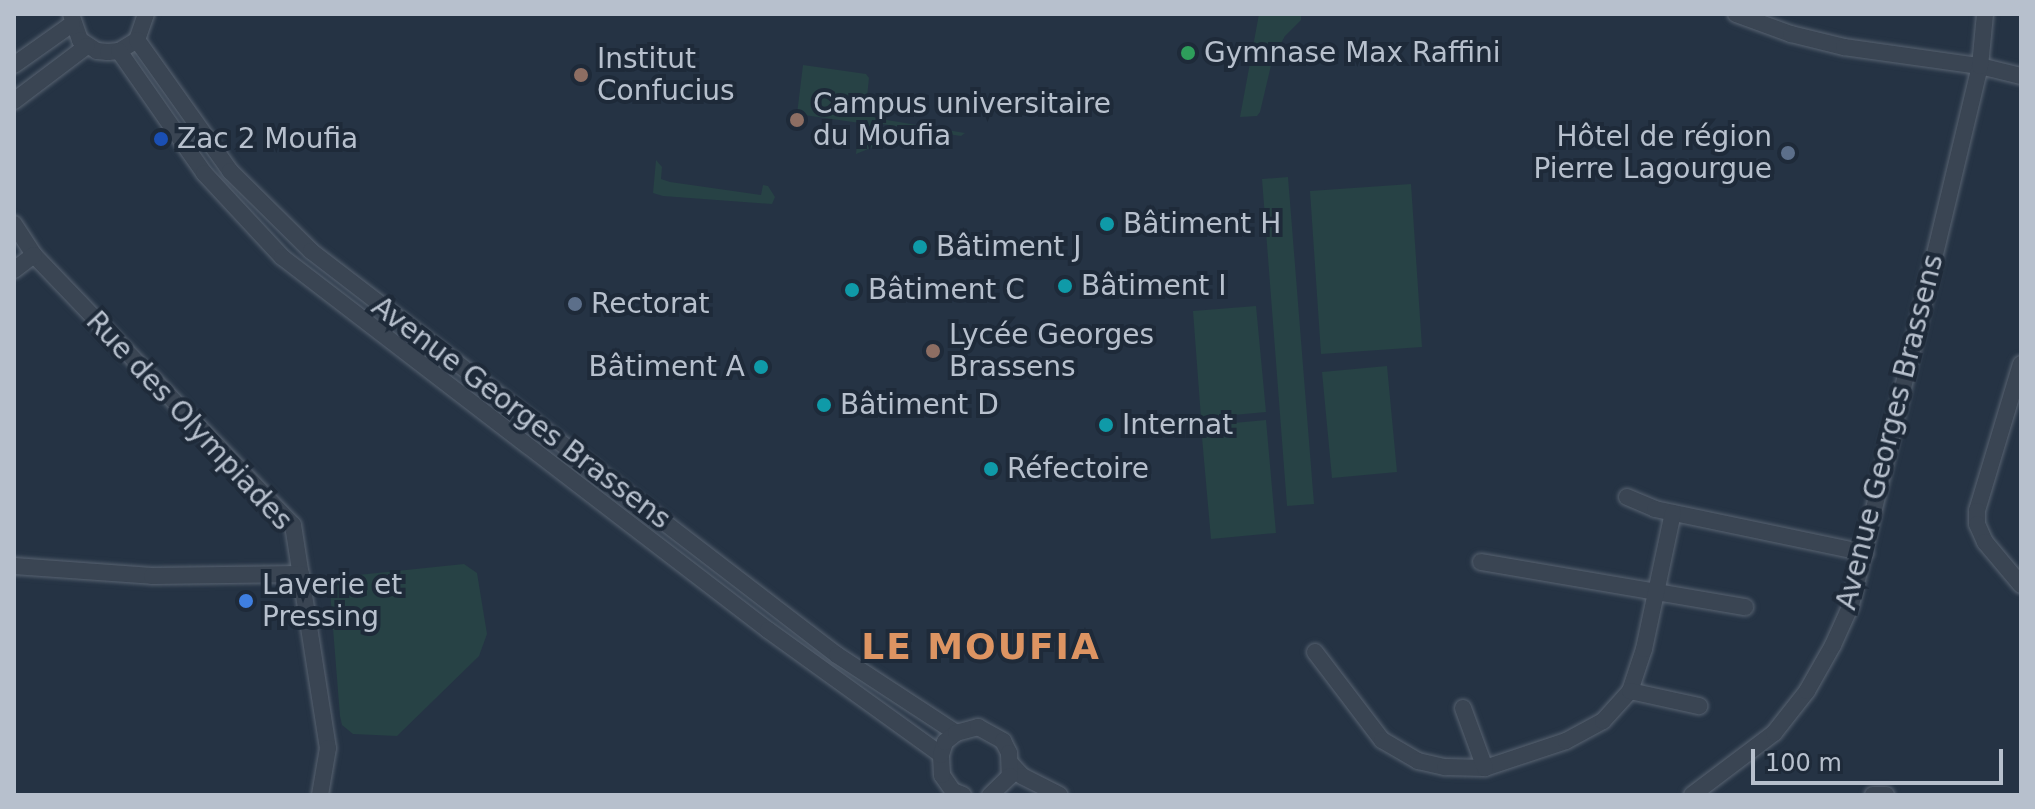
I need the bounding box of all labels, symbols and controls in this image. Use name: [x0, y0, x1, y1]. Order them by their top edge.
place label: Gymnase Max Raffini: [1204, 36, 1501, 70]
place label: Institut Confucius: [597, 42, 735, 108]
marker: Gymnase Max Raffini: [1179, 44, 1197, 62]
marker: Institut Confucius: [572, 66, 590, 84]
place label: Campus universitaire du Moufia: [813, 87, 1111, 153]
marker: Campus universitaire du Moufia: [788, 111, 806, 129]
place label: Hôtel de région Pierre Lagourgue: [1534, 120, 1772, 186]
place label: Zac 2 Moufia: [177, 122, 358, 156]
marker: Zac 2 Moufia: [152, 130, 170, 148]
marker: Hôtel de région Pierre Lagourgue: [1779, 144, 1797, 162]
place label: Bâtiment H: [1123, 207, 1281, 241]
marker: Bâtiment H: [1098, 215, 1116, 233]
place label: Bâtiment J: [936, 230, 1082, 264]
marker: Bâtiment J: [911, 238, 929, 256]
street label: Avenue Georges Brassens: [1830, 251, 1950, 613]
place label: Bâtiment I: [1081, 269, 1227, 303]
place label: Bâtiment C: [868, 273, 1025, 307]
marker: Bâtiment I: [1056, 277, 1074, 295]
marker: Bâtiment C: [843, 281, 861, 299]
place label: Rectorat: [591, 287, 710, 321]
street label: Avenue Georges Brassens: [365, 290, 677, 536]
marker: Rectorat: [566, 295, 584, 313]
street label: Rue des Olympiades: [79, 305, 299, 537]
place label: Lycée Georges Brassens: [949, 318, 1154, 384]
marker: Lycée Georges Brassens: [924, 342, 942, 360]
place label: Bâtiment A: [589, 350, 745, 384]
marker: Bâtiment A: [752, 358, 770, 376]
place label: Bâtiment D: [840, 388, 999, 422]
marker: Bâtiment D: [815, 396, 833, 414]
place label: Internat: [1122, 408, 1233, 442]
marker: Internat: [1097, 416, 1115, 434]
place label: Réfectoire: [1007, 452, 1149, 486]
marker: Réfectoire: [982, 460, 1000, 478]
place label: Laverie et Pressing: [262, 568, 402, 634]
marker: Laverie et Pressing: [237, 592, 255, 610]
district label: LE MOUFIA: [861, 625, 1101, 669]
scale bar: [1755, 733, 2007, 783]
text: 100 m: [1765, 749, 1842, 777]

